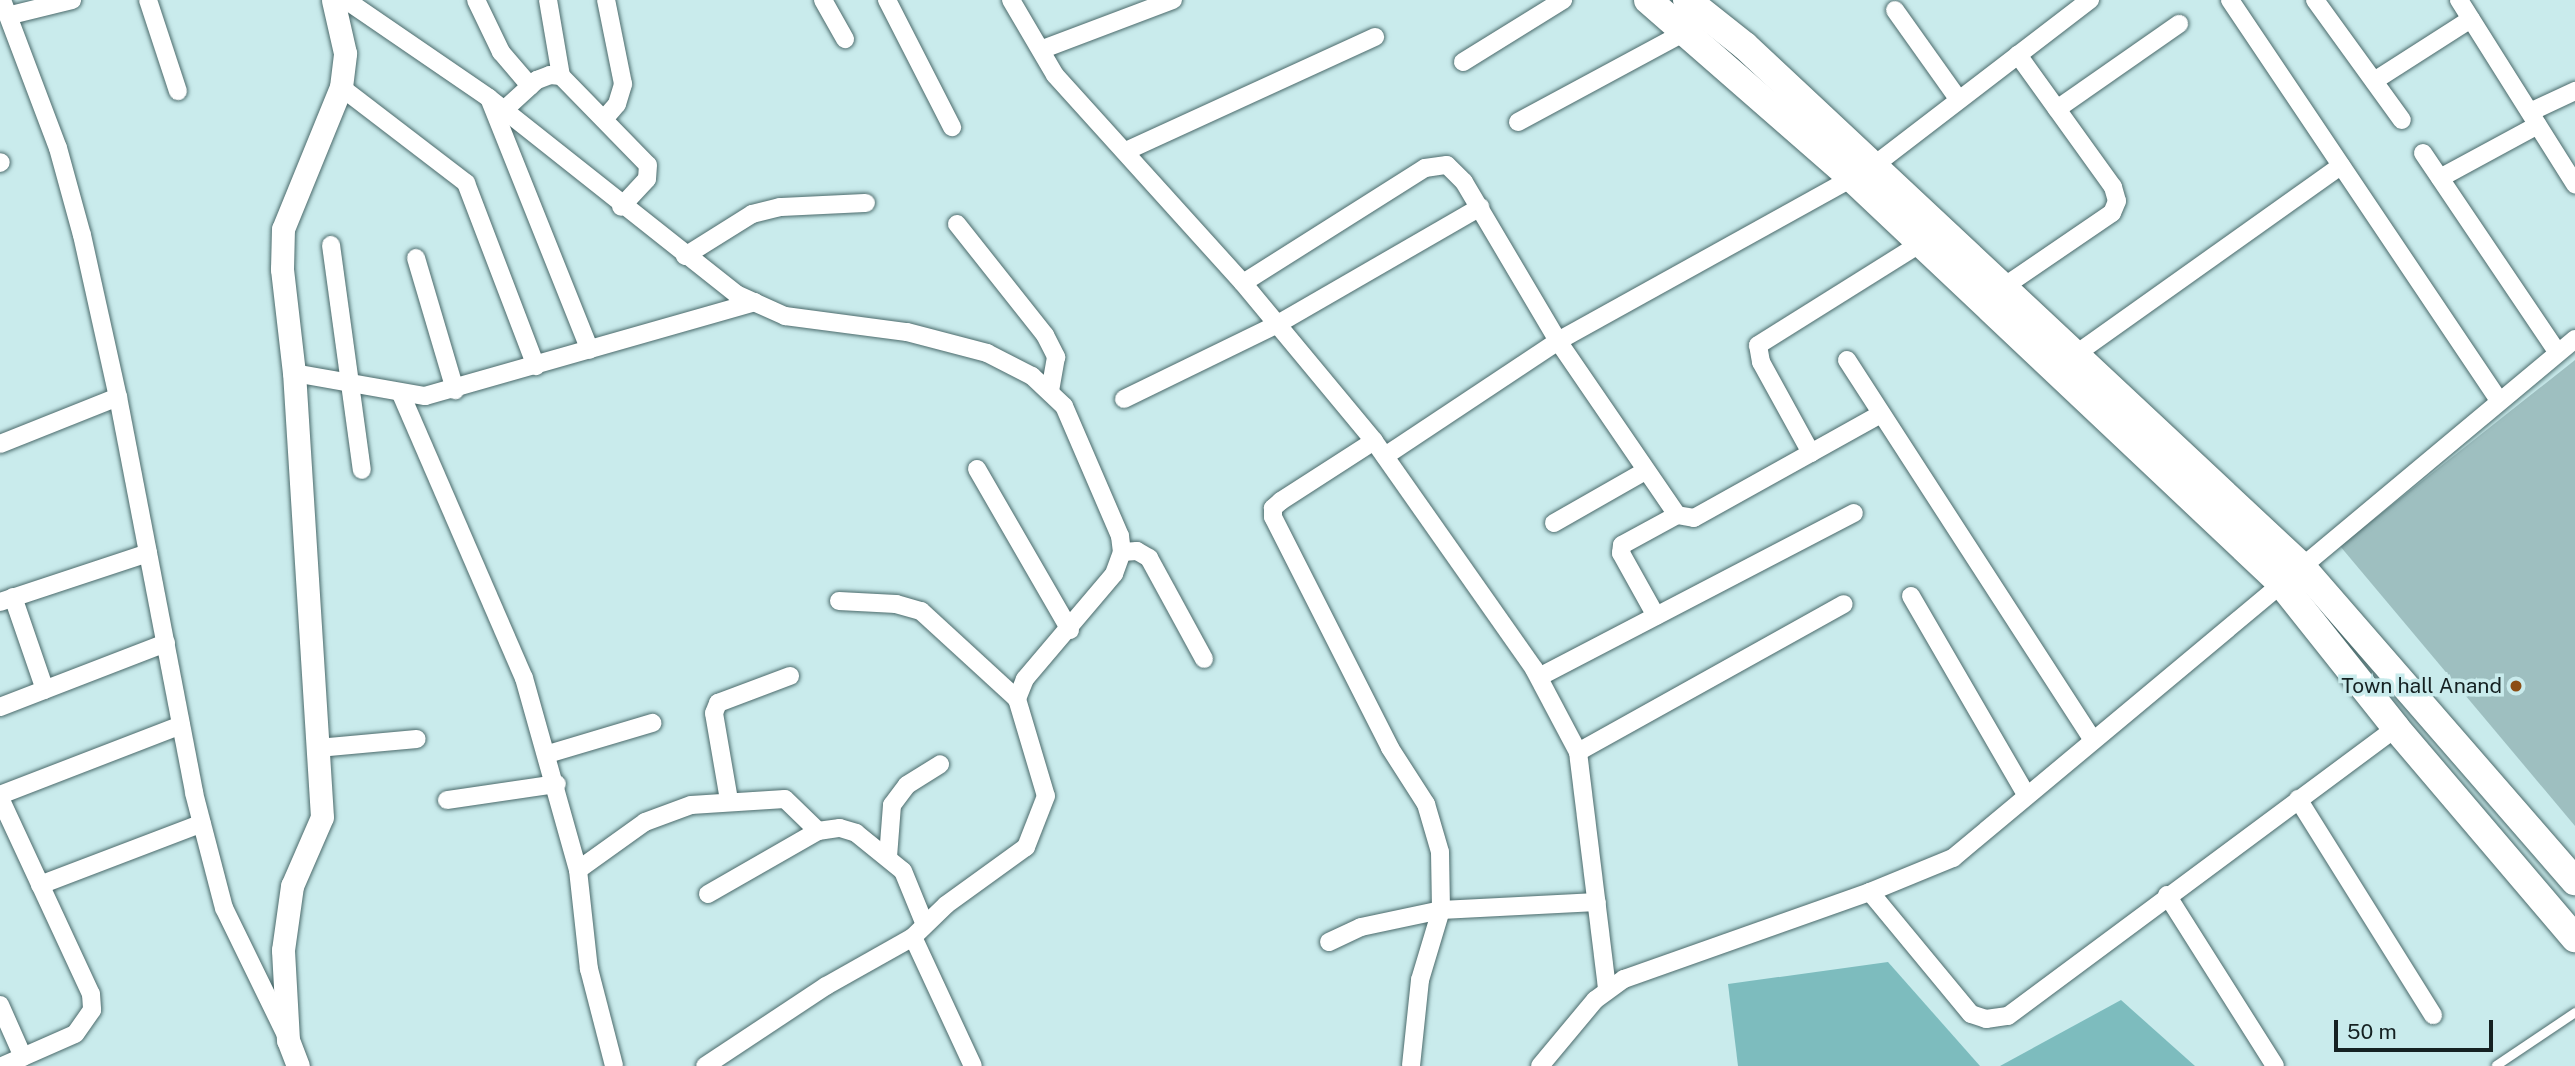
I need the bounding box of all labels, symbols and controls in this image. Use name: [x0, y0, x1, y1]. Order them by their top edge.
place label: Town hall Anand: [2341, 673, 2502, 699]
marker: Town hall Anand: [2508, 678, 2524, 694]
scale bar: [2337, 1006, 2496, 1050]
text: 50 m: [2347, 1019, 2397, 1044]

